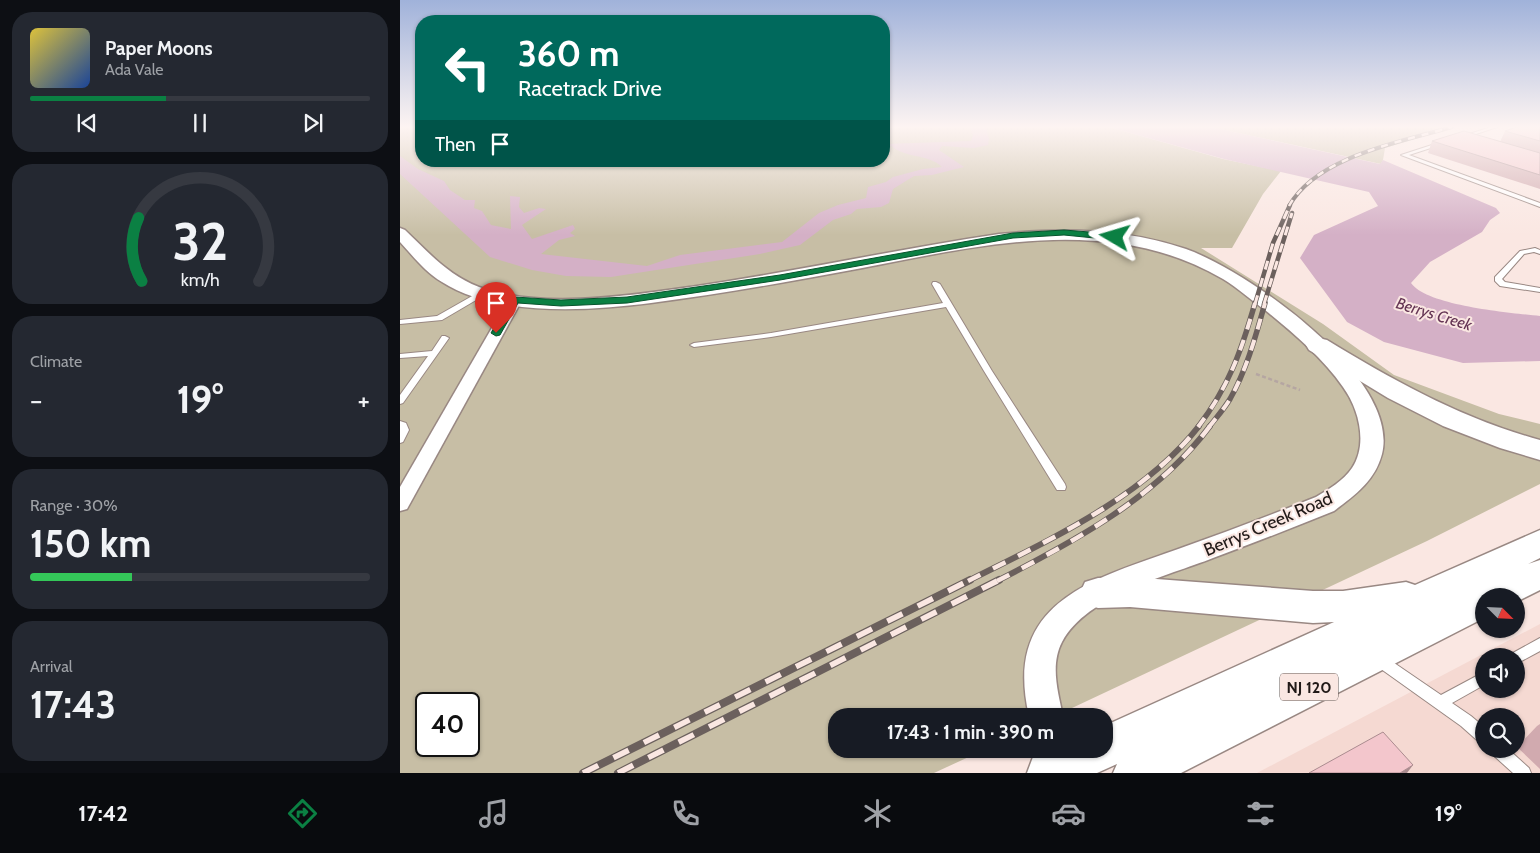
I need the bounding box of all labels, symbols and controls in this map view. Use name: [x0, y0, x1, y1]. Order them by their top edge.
text: 360 m: [518, 32, 620, 75]
icon: left: [435, 35, 500, 100]
text: Paper Moons: [105, 37, 213, 60]
text: Ada Vale: [105, 60, 164, 79]
text: Racetrack Drive: [518, 75, 662, 102]
icon: previous: [73, 109, 101, 137]
icon: pause: [186, 109, 214, 137]
icon: next: [299, 109, 327, 137]
icon: arrive: [486, 130, 514, 158]
text: Then: [435, 133, 476, 156]
text: 32: [172, 210, 228, 273]
position arrow: [1088, 210, 1140, 262]
text: km/h: [180, 269, 220, 290]
pin: [475, 282, 517, 333]
icon: arrive: [482, 289, 510, 317]
water label: Berrys Creek: [1394, 293, 1475, 335]
text: Climate: [30, 352, 82, 371]
text: 19°: [177, 376, 223, 423]
text: −: [30, 383, 42, 417]
text: +: [358, 383, 370, 417]
street label: Berrys Creek Road: [1200, 487, 1336, 561]
text: Range · 30%: [30, 496, 118, 515]
text: 150 km: [30, 520, 151, 567]
north arrow: [1475, 588, 1525, 638]
map controls: [1475, 588, 1525, 758]
button: sound: [1475, 648, 1525, 698]
text: Arrival: [30, 657, 73, 676]
road number: NJ 120: [1280, 674, 1338, 700]
text: 17:43: [30, 681, 116, 728]
speed limit sign: 40: [415, 692, 480, 757]
button: search: [1475, 708, 1525, 758]
text: 17:43 · 1 min · 390 m: [887, 721, 1054, 744]
icon: directions: [285, 796, 320, 831]
icon: music: [476, 796, 511, 831]
icon: phone: [668, 796, 703, 831]
icon: climate: [860, 796, 895, 831]
icon: car: [1051, 796, 1086, 831]
icon: filters: [1243, 796, 1278, 831]
text: 17:42: [78, 800, 128, 827]
text: 19°: [1435, 800, 1462, 827]

